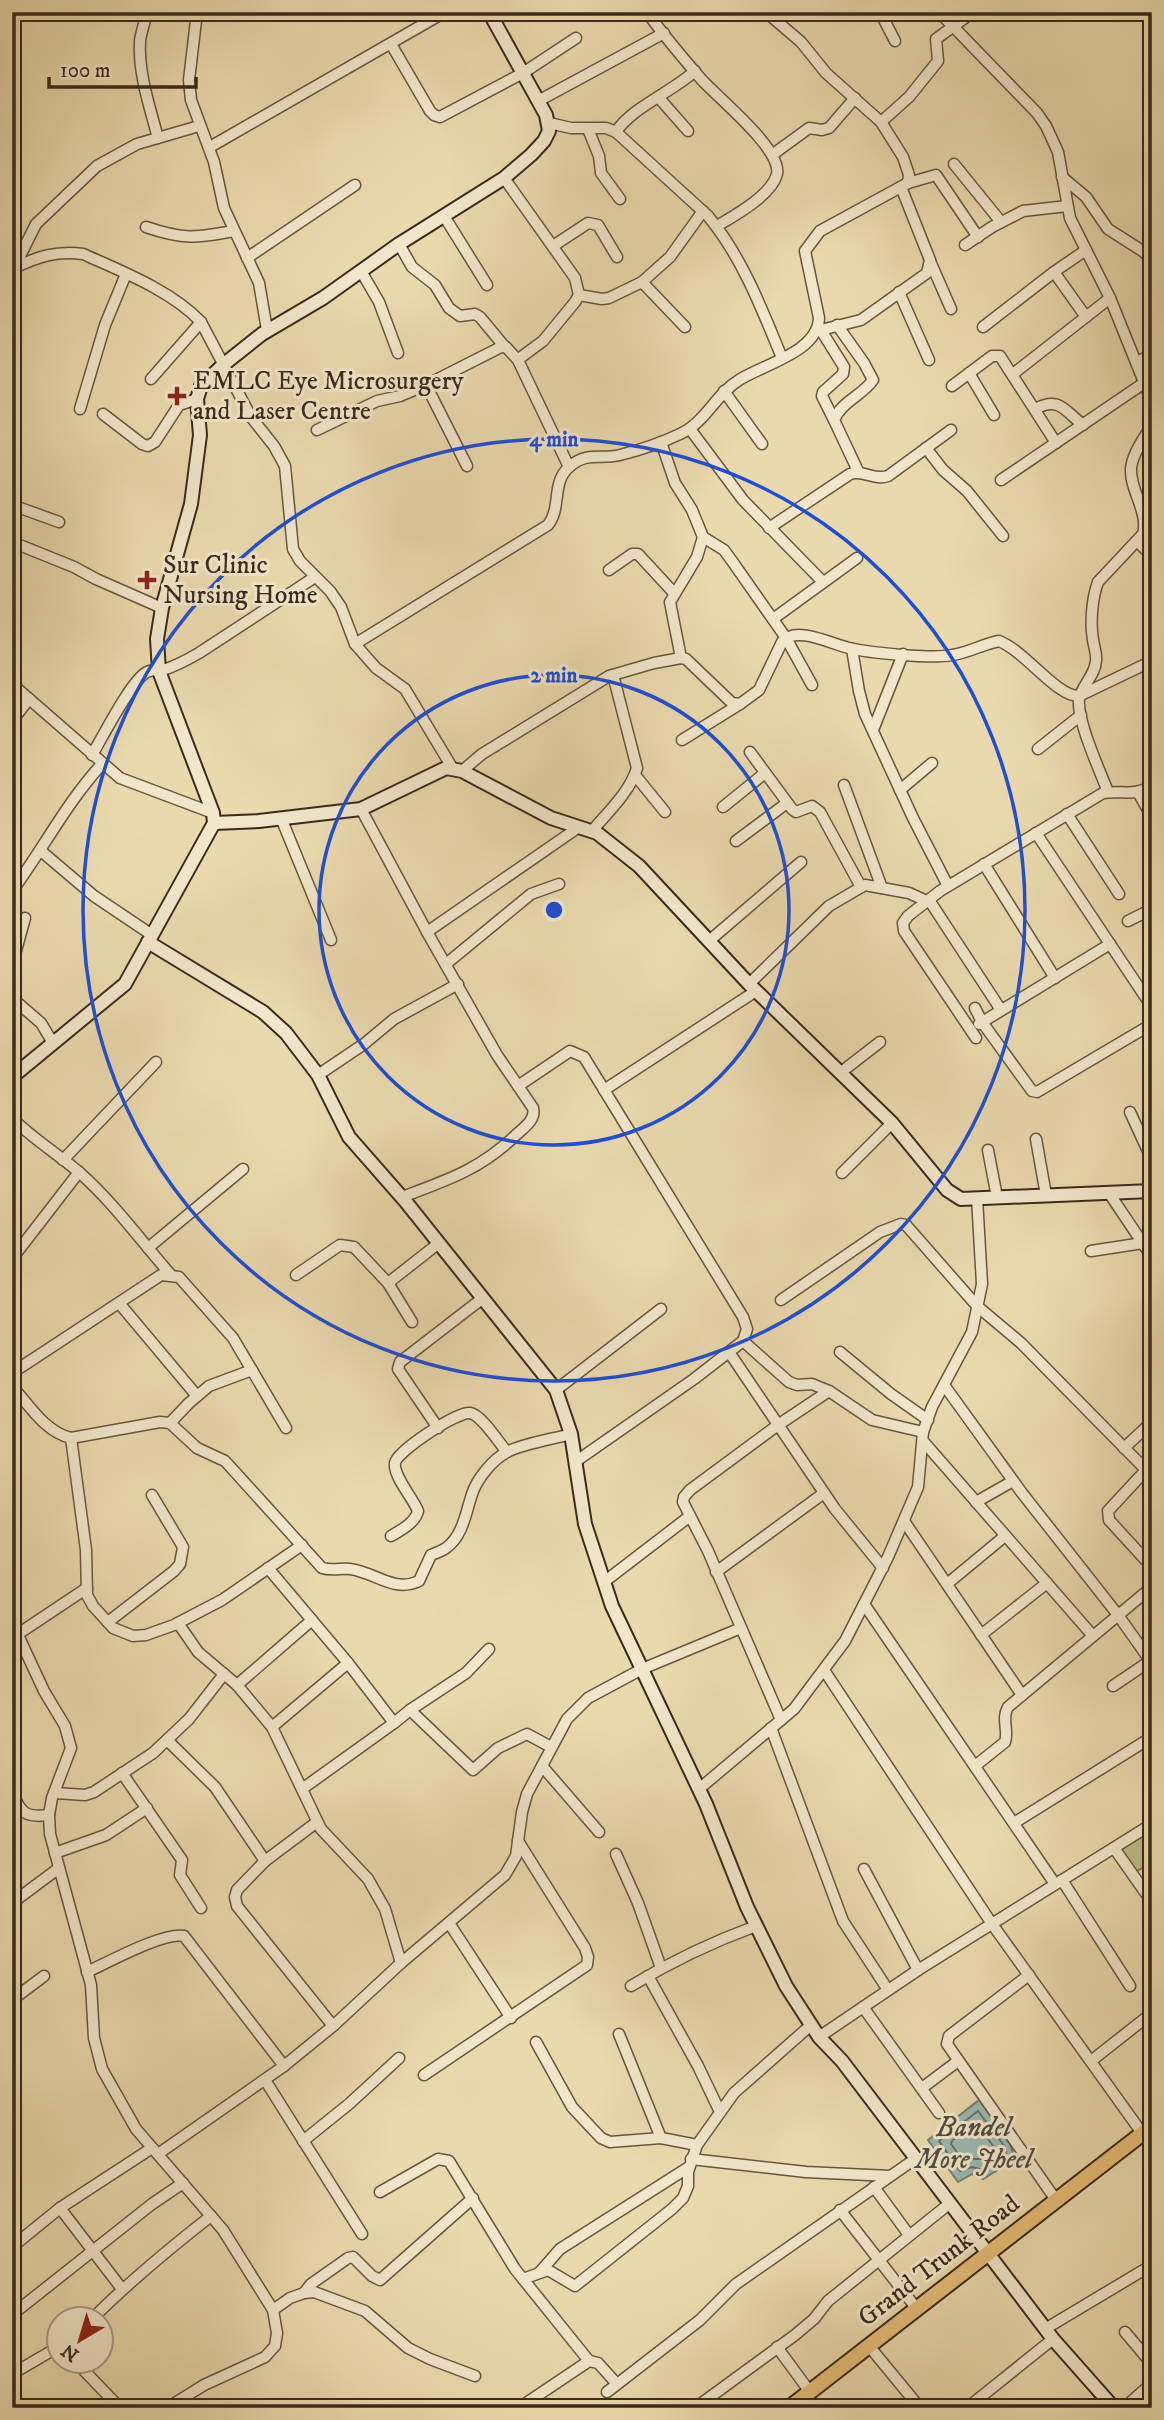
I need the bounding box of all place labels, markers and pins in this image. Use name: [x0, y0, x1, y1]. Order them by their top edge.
place label: EMLC Eye Microsurgery and Laser Centre: [193, 365, 464, 428]
marker: EMLC Eye Microsurgery and Laser Centre: [167, 386, 187, 406]
place label: Sur Clinic Nursing Home: [163, 549, 318, 612]
marker: Sur Clinic Nursing Home: [137, 570, 157, 590]
centre of rings: [542, 898, 566, 922]

